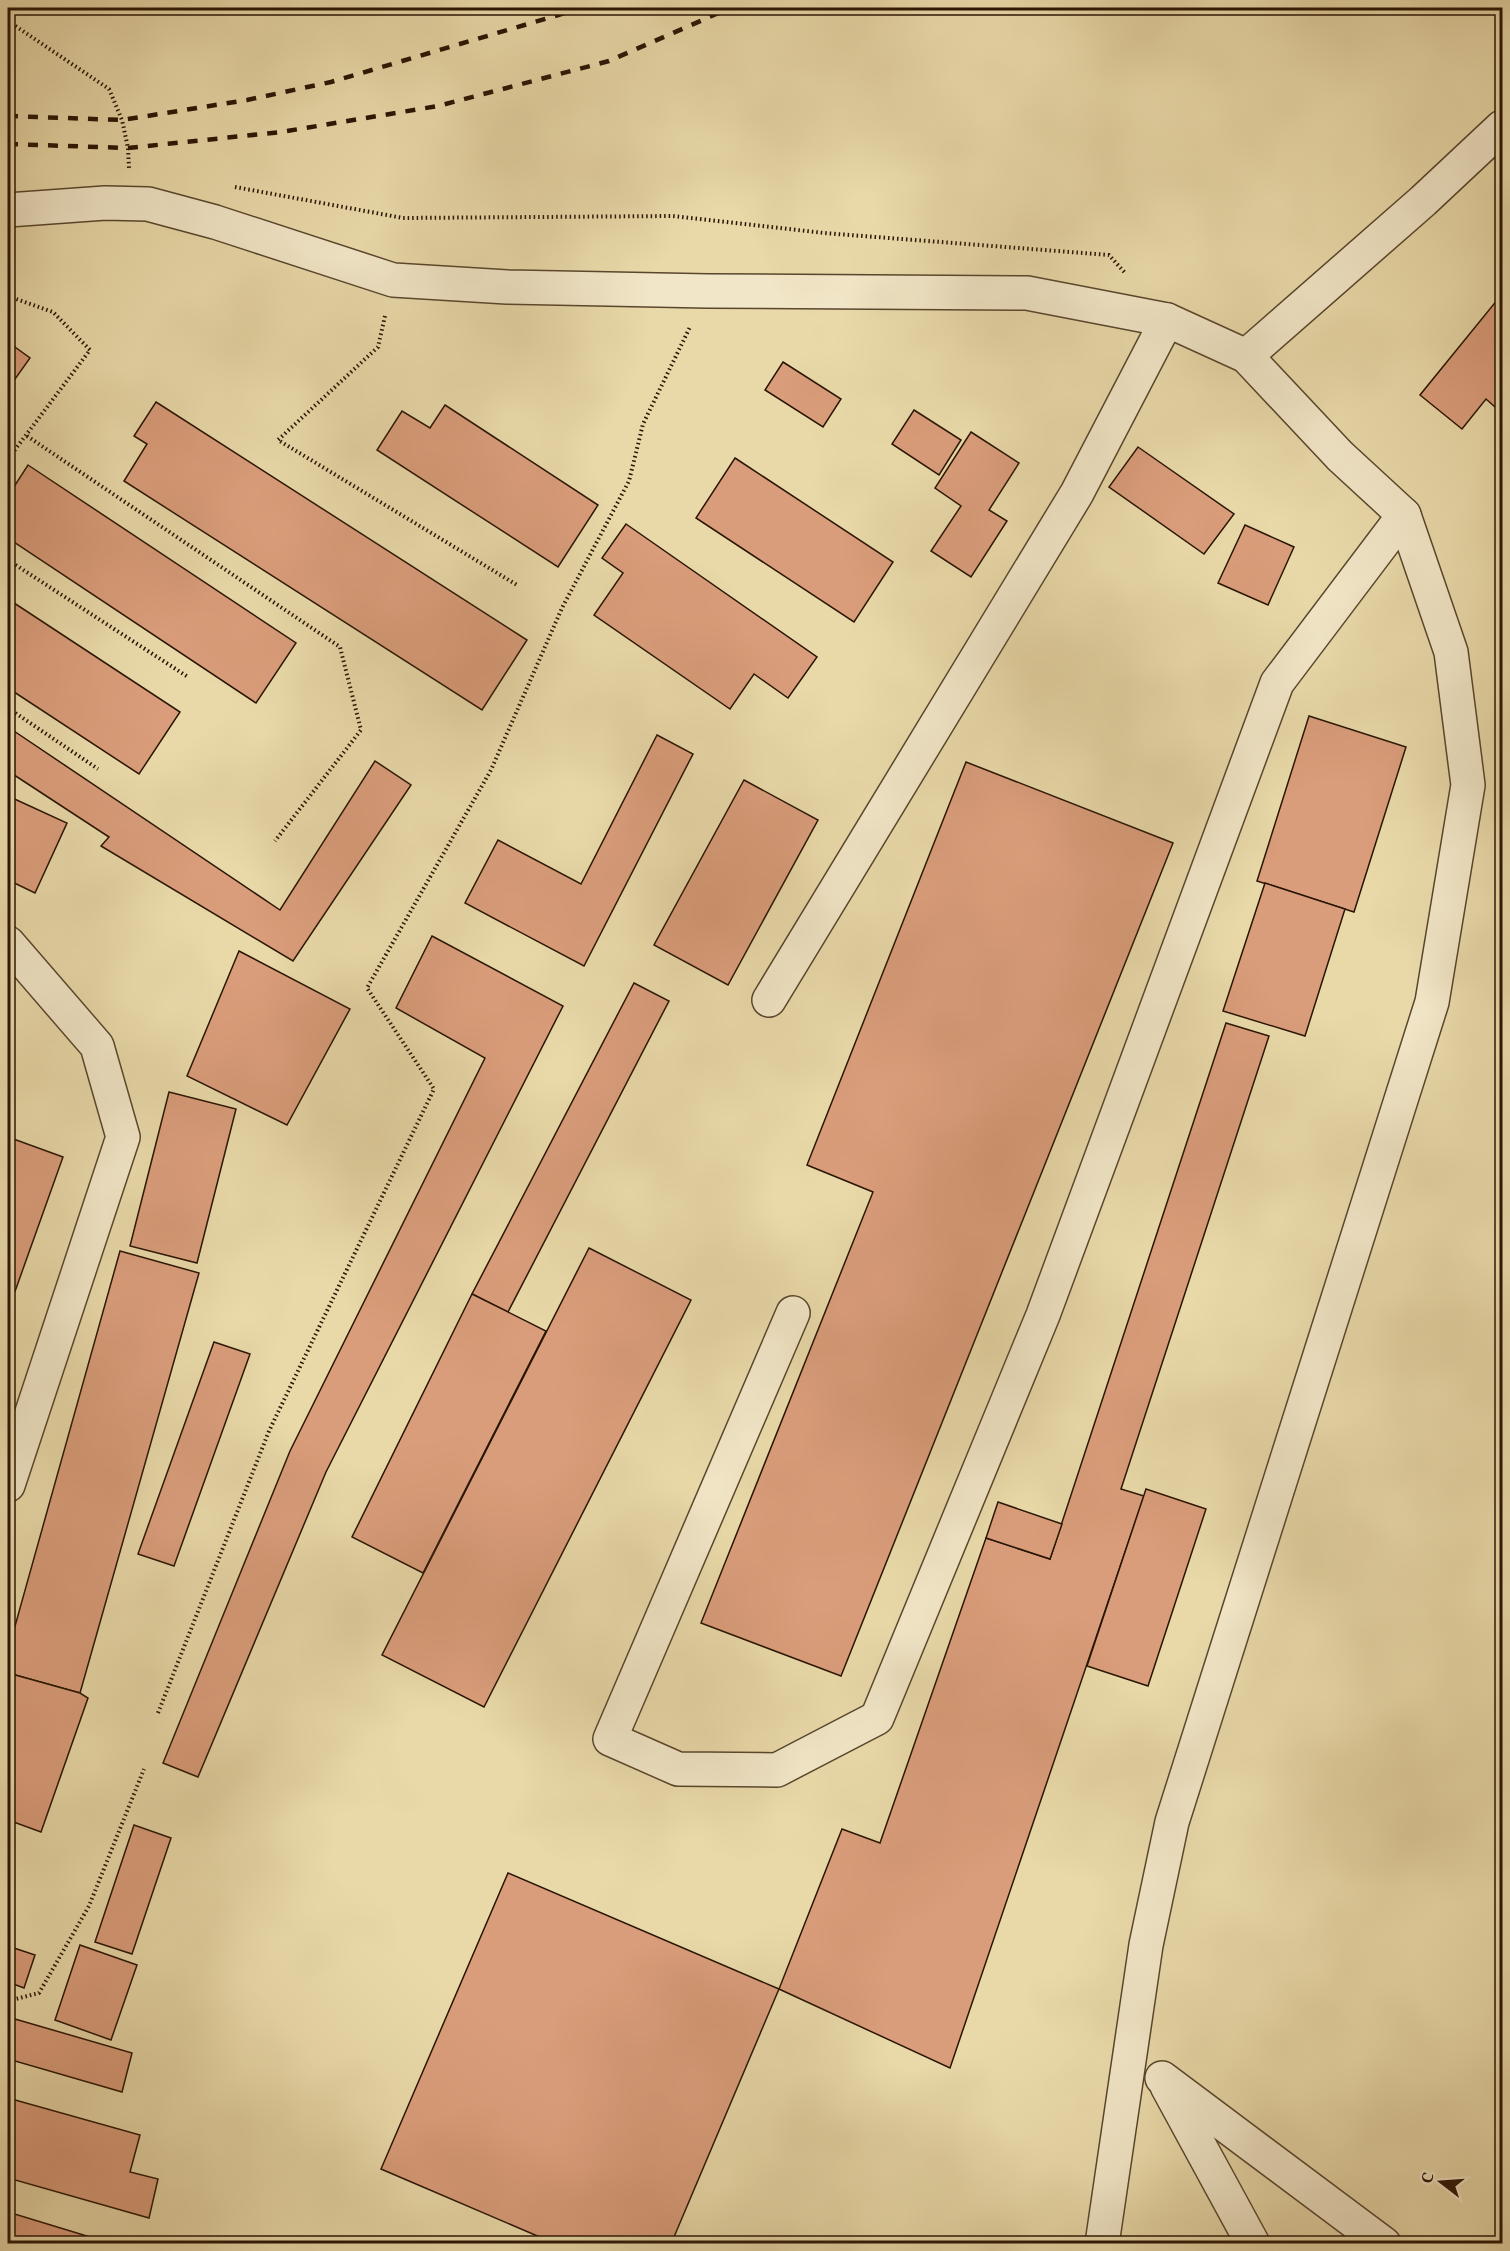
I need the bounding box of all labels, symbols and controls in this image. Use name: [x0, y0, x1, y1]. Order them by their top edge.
north arrow: [1411, 2152, 1471, 2212]
text: С: [1417, 2170, 1441, 2186]

